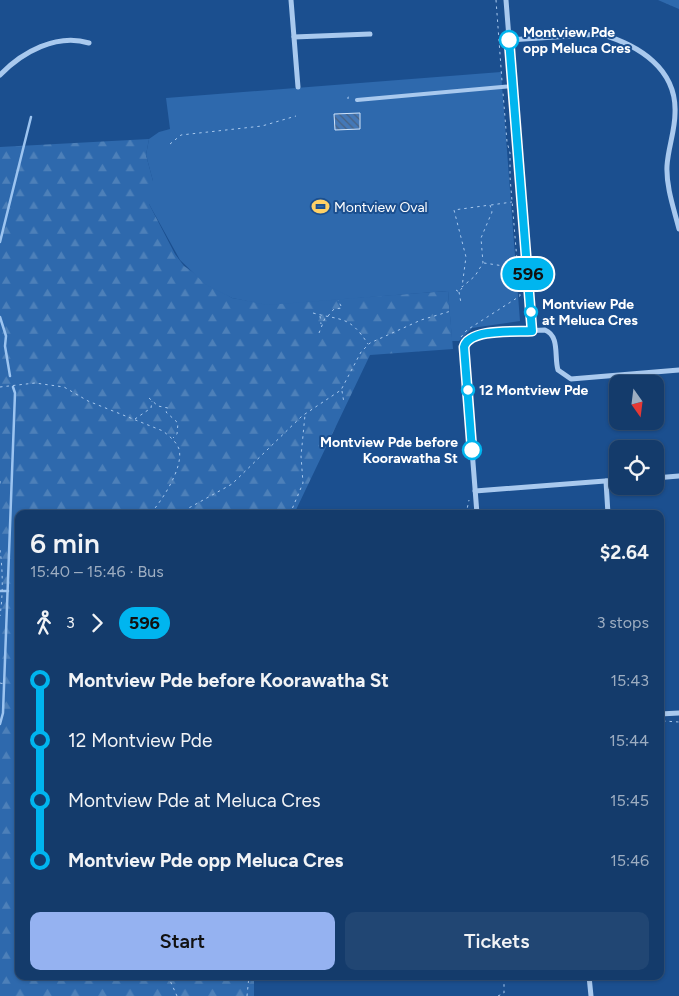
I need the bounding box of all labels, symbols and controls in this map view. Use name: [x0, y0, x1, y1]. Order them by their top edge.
place label: Montview Pde opp Meluca Cres: [523, 24, 631, 57]
marker: Montview Pde opp Meluca Cres: [499, 30, 519, 50]
sports icon: Montview Oval: [310, 197, 330, 217]
place label: Montview Oval: [334, 199, 428, 216]
line badge: 596: [499, 258, 557, 290]
text: 596: [512, 263, 544, 285]
place label: Montview Pde at Meluca Cres: [542, 296, 638, 329]
marker: Montview Pde at Meluca Cres: [524, 305, 538, 319]
north arrow: [609, 375, 664, 430]
map controls: [609, 375, 664, 495]
place label: 12 Montview Pde: [479, 382, 589, 399]
marker: 12 Montview Pde: [461, 383, 475, 397]
place label: Montview Pde before Koorawatha St: [320, 434, 458, 467]
marker: Montview Pde before Koorawatha St: [462, 440, 482, 460]
button: locate: [609, 440, 664, 495]
text: 6 min: [30, 526, 100, 560]
text: $2.64: [600, 541, 649, 564]
text: 15:40 – 15:46 · Bus: [30, 562, 164, 581]
icon: walk: [30, 609, 58, 637]
icon: forward: [83, 609, 111, 637]
text: 596: [129, 612, 160, 634]
text: 3: [66, 613, 75, 632]
text: 3 stops: [597, 613, 649, 632]
text: Montview Pde before Koorawatha St: [68, 669, 389, 692]
text: 15:43: [611, 671, 649, 690]
text: 12 Montview Pde: [68, 729, 212, 752]
text: 15:44: [609, 731, 649, 750]
text: Montview Pde at Meluca Cres: [68, 789, 321, 812]
text: 15:45: [610, 791, 649, 810]
text: Montview Pde opp Meluca Cres: [68, 849, 343, 872]
text: 15:46: [610, 851, 649, 870]
button: Start: [30, 912, 335, 970]
button: Tickets: [345, 912, 649, 970]

